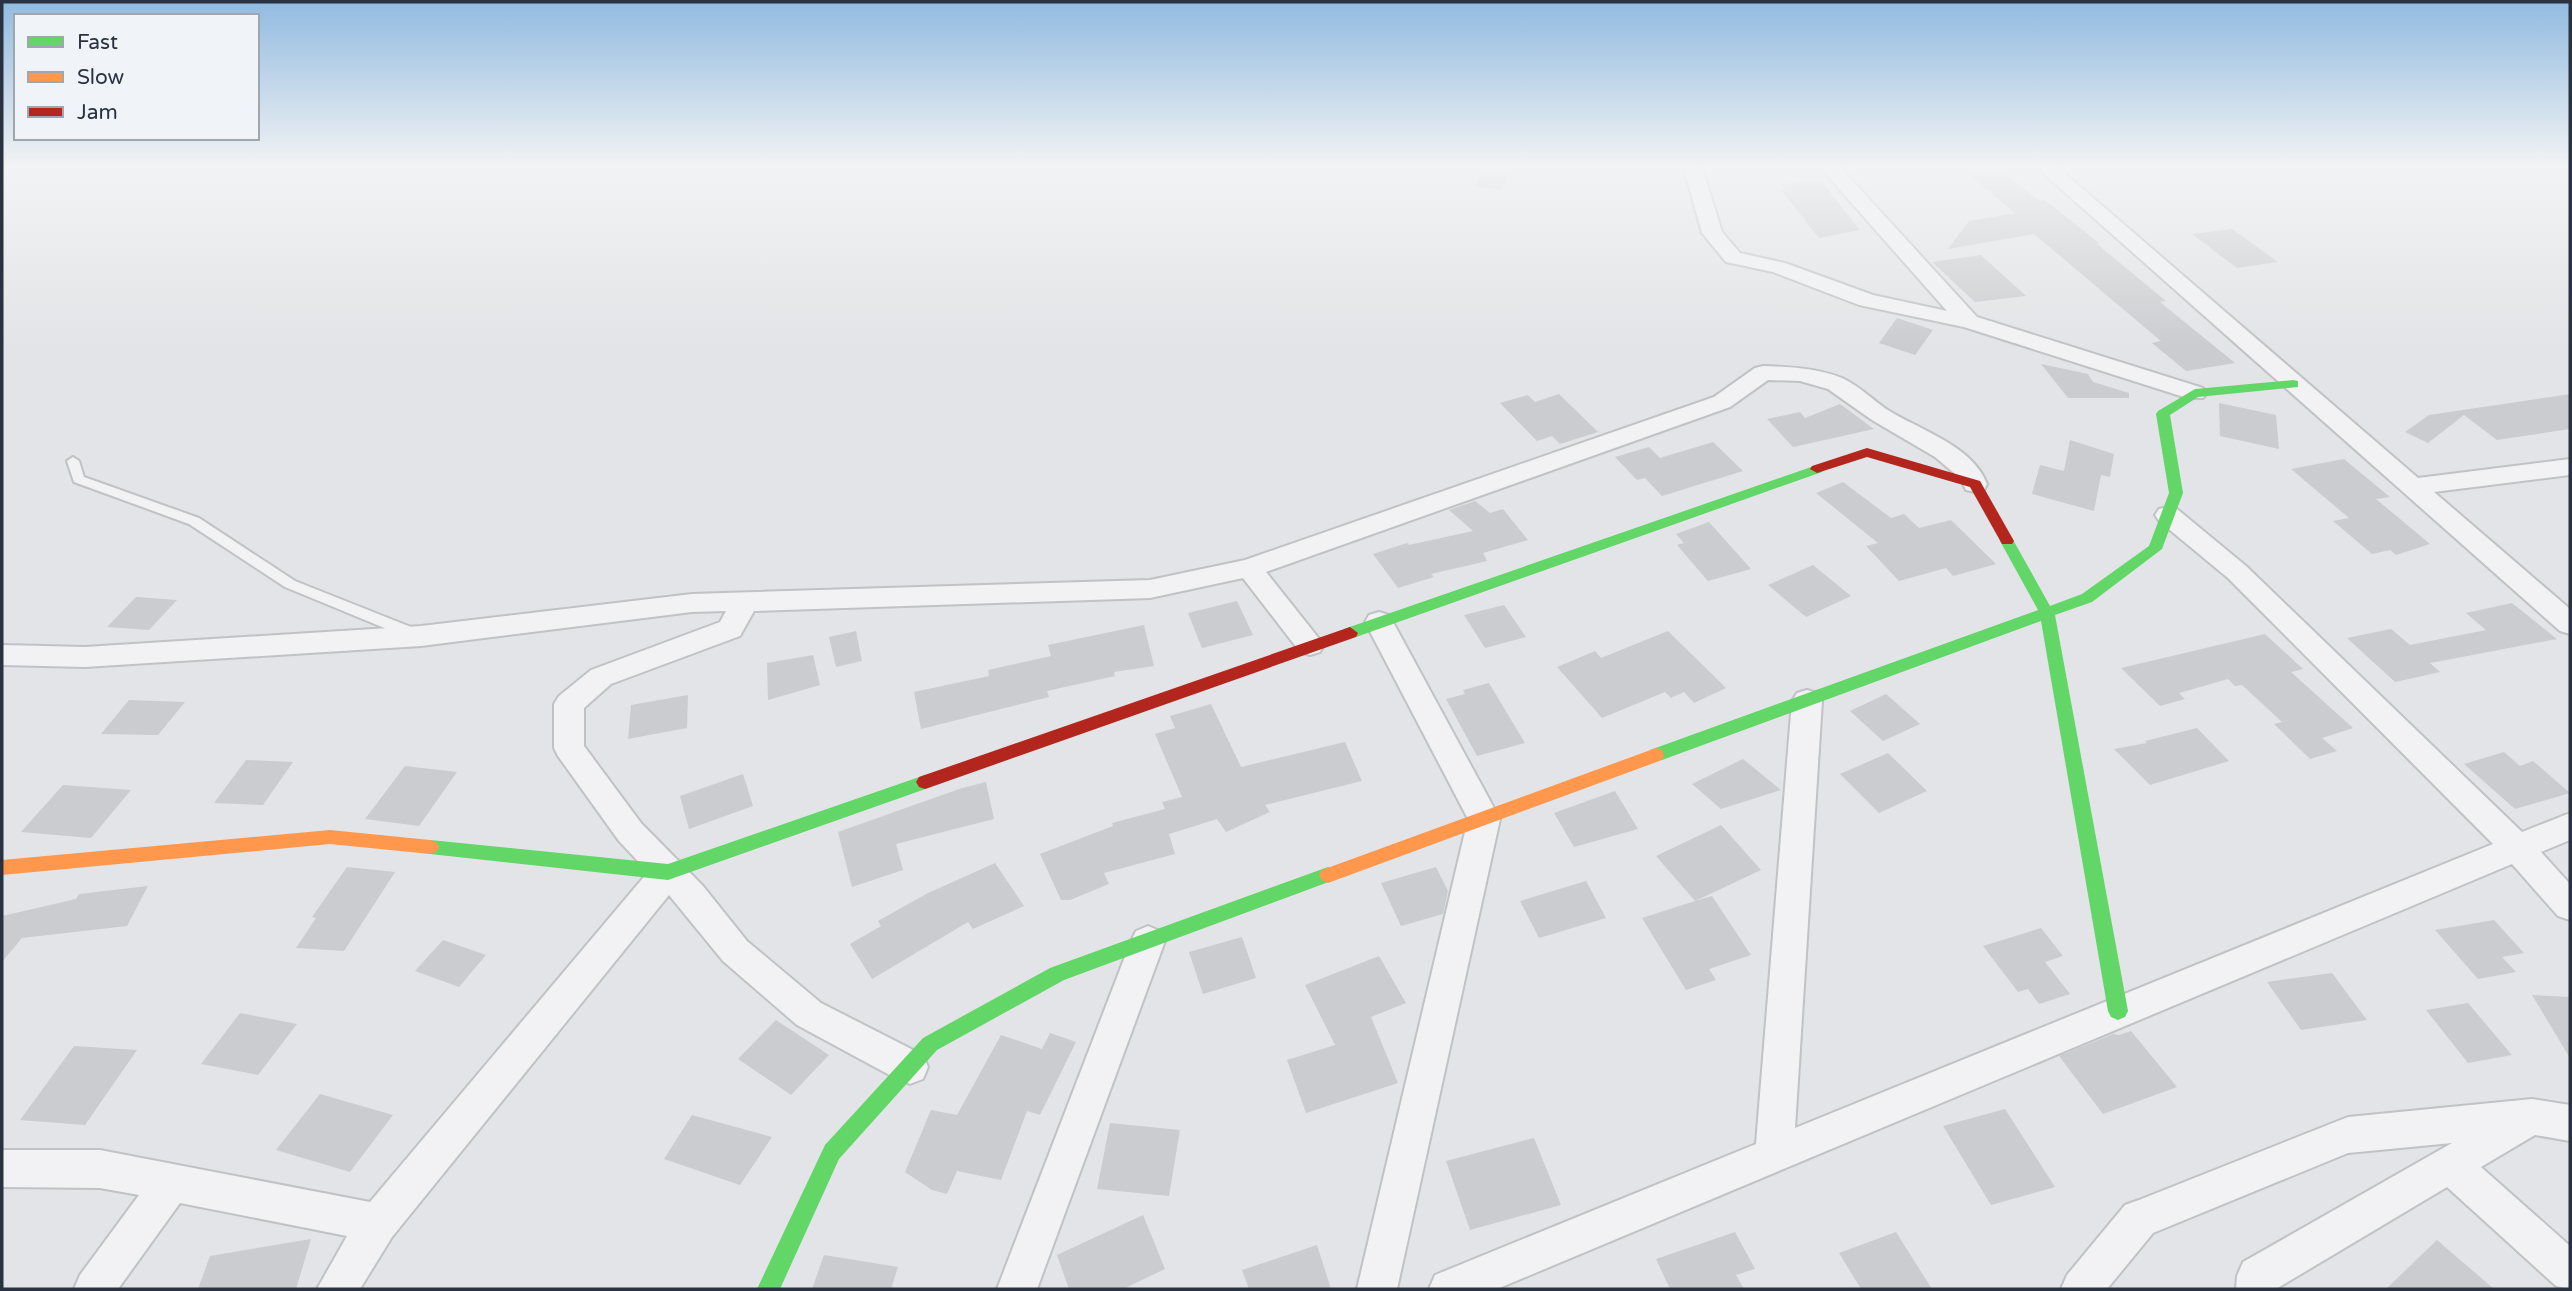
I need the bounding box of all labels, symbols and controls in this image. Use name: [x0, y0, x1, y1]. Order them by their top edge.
legend: [14, 14, 259, 140]
text: Fast: [77, 30, 118, 55]
text: Slow: [77, 65, 125, 90]
text: Jam: [77, 100, 118, 125]

